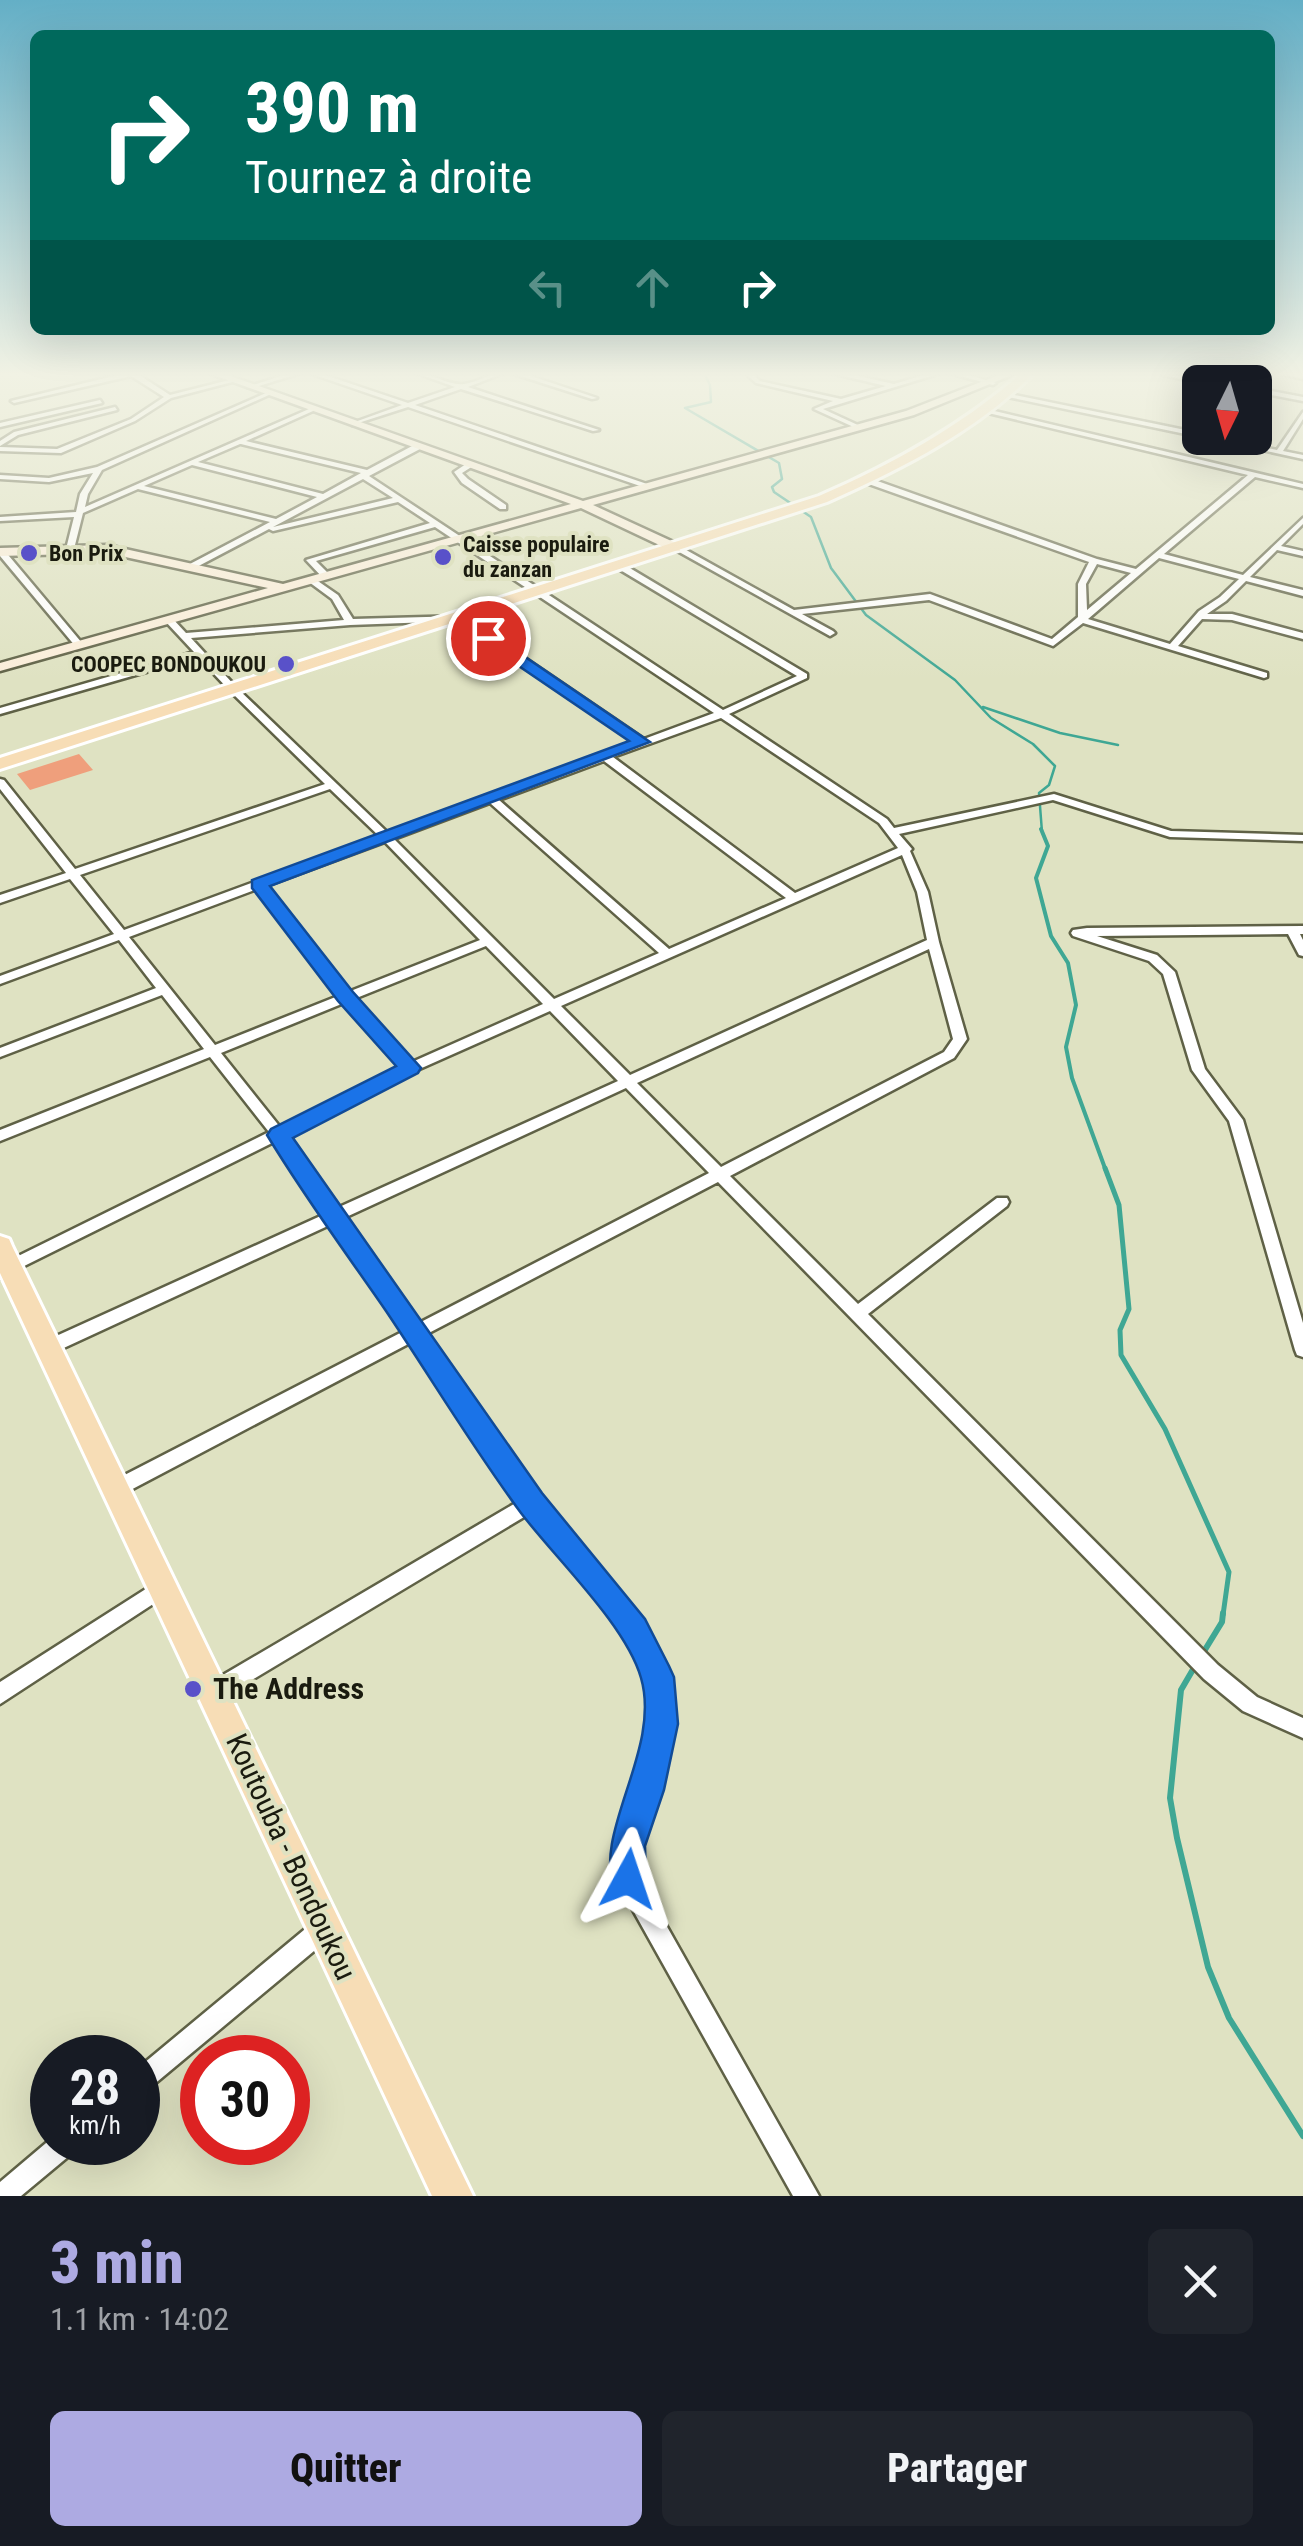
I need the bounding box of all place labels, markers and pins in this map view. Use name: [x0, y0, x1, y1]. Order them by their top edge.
place label: Caisse populaire du zanzan: [463, 532, 610, 582]
place label: Bon Prix: [49, 541, 124, 566]
marker: Bon Prix: [18, 542, 40, 564]
marker: Caisse populaire du zanzan: [432, 546, 454, 568]
pin: [446, 596, 531, 681]
place label: COOPEC BONDOUKOU: [71, 652, 266, 677]
marker: COOPEC BONDOUKOU: [275, 653, 297, 675]
place label: The Address: [213, 1671, 364, 1706]
marker: The Address: [182, 1678, 204, 1700]

